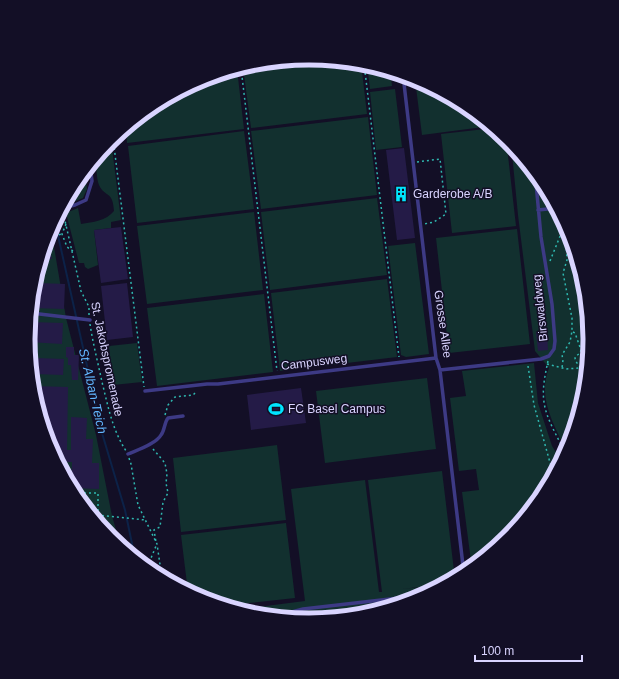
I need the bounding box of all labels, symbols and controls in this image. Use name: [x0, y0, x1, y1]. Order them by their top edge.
building icon: Garderobe A/B: [392, 185, 410, 203]
place label: Garderobe A/B: [413, 187, 492, 201]
street label: Birswaldweg: [530, 274, 550, 342]
street label: Grosse Allee: [431, 289, 455, 359]
street label: St. Jakobspromenade: [88, 300, 126, 418]
water label: St. Alban-Teich: [76, 347, 110, 435]
street label: Campusweg: [280, 351, 348, 373]
sports icon: FC Basel Campus: [267, 400, 285, 418]
place label: FC Basel Campus: [288, 402, 385, 416]
scale bar: [475, 637, 582, 663]
text: 100 m: [481, 644, 514, 658]

